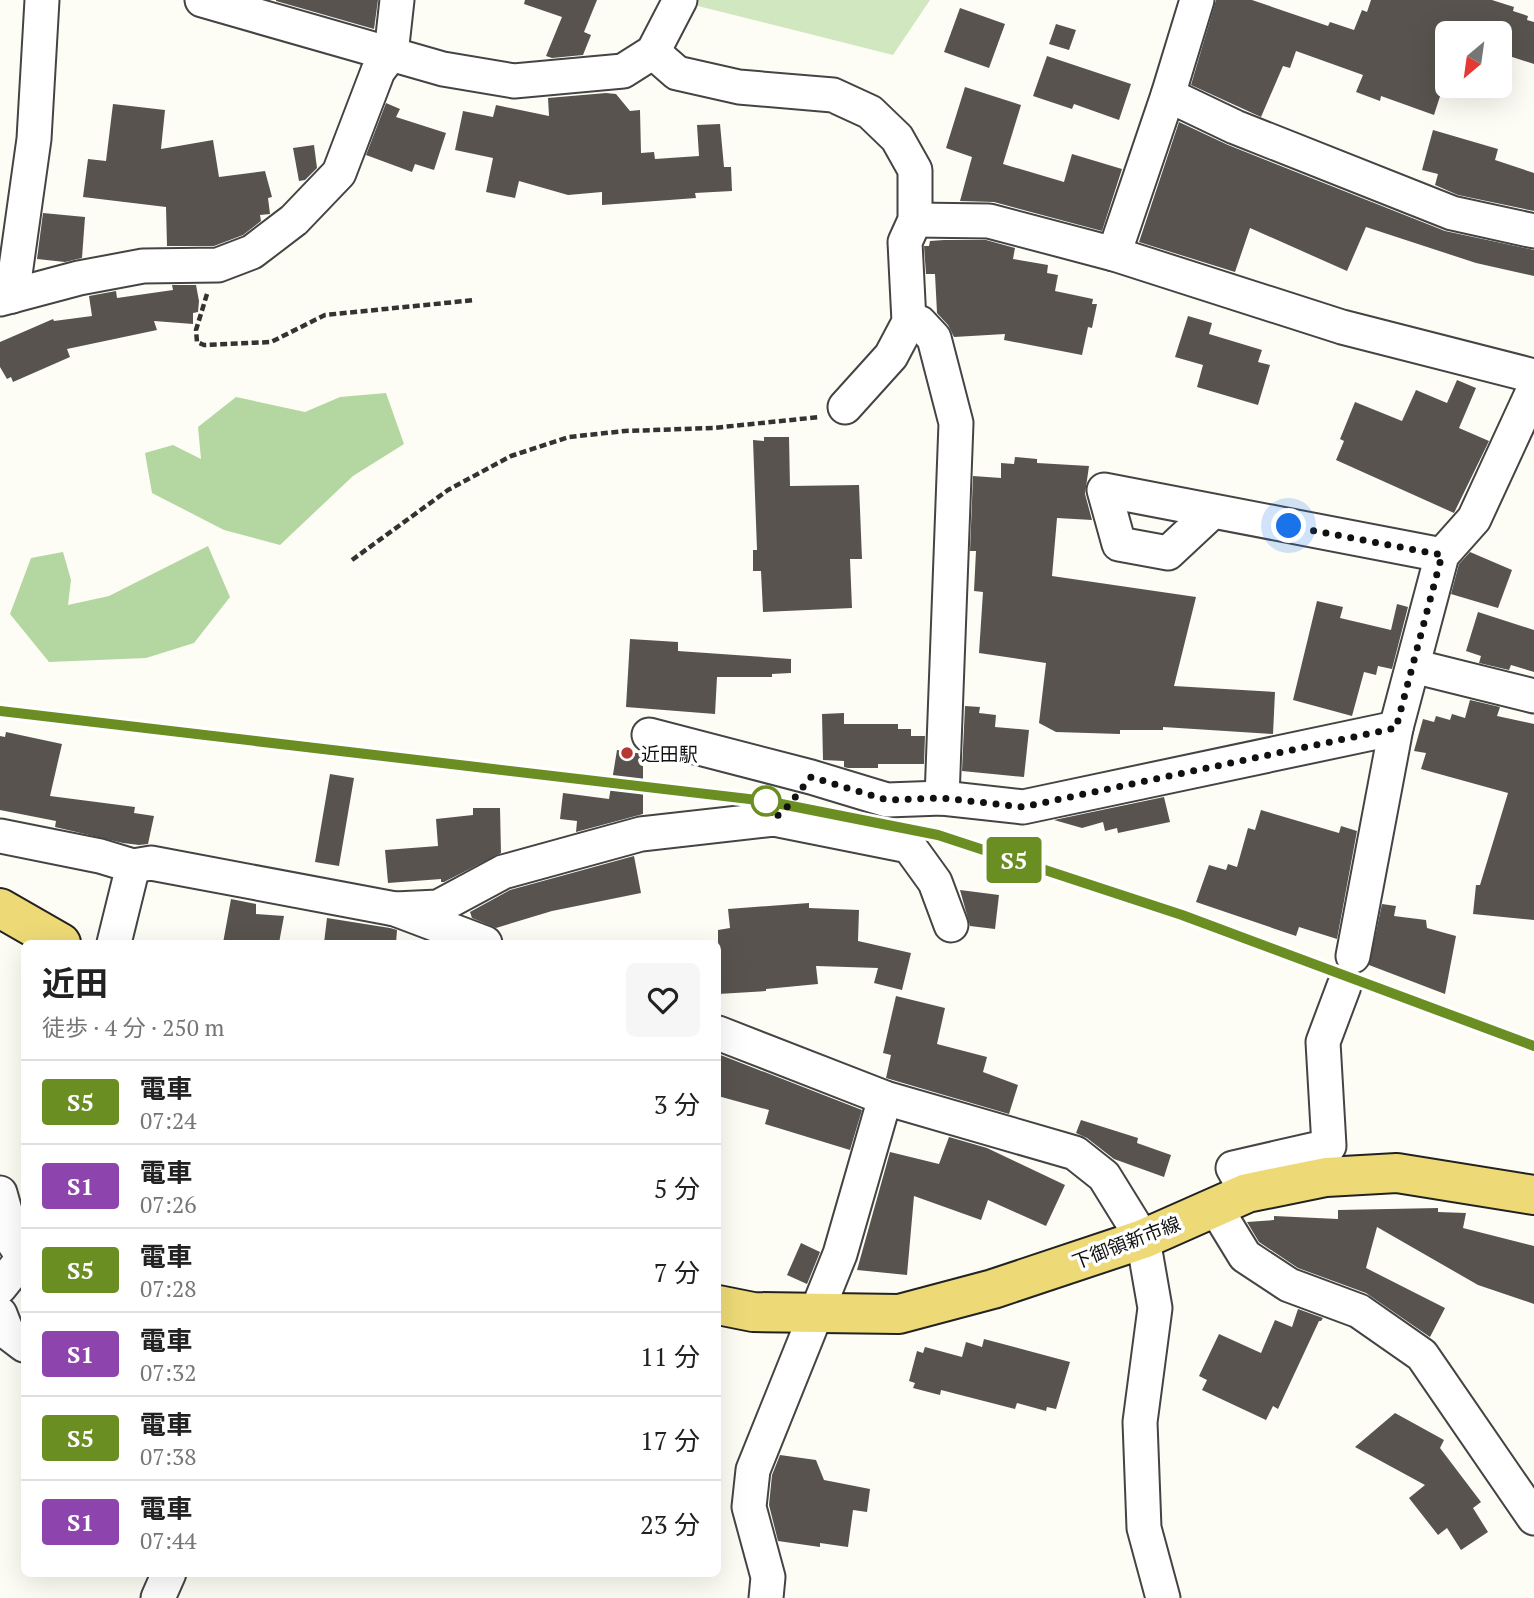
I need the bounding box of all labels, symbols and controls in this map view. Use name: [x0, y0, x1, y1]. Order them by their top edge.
north arrow: [1435, 21, 1512, 98]
map controls: [1435, 21, 1512, 98]
your location: [1271, 508, 1306, 543]
place label: 近田駅: [641, 741, 698, 766]
marker: 近田駅: [619, 745, 635, 761]
unlabelled marker: [751, 786, 781, 816]
line badge: S5: [982, 837, 1046, 883]
text: S5: [1001, 844, 1027, 876]
text: 近田: [42, 961, 108, 1004]
button: heart: [626, 963, 700, 1037]
text: 徒歩 · 4 分 · 250 m: [42, 1012, 224, 1043]
text: 電車: [140, 1071, 192, 1105]
text: S5: [67, 1086, 94, 1118]
text: 3 分: [654, 1087, 700, 1121]
text: 07:24: [140, 1105, 197, 1136]
text: 電車: [140, 1155, 192, 1189]
text: S1: [67, 1170, 94, 1202]
text: 5 分: [654, 1171, 700, 1205]
text: 07:26: [140, 1189, 197, 1220]
street label: 下御領新市線: [1068, 1210, 1184, 1274]
text: 電車: [140, 1239, 192, 1273]
text: S5: [67, 1254, 94, 1286]
text: 7 分: [654, 1255, 700, 1289]
text: 07:28: [140, 1273, 197, 1304]
text: 電車: [140, 1323, 192, 1357]
text: S1: [67, 1338, 94, 1370]
text: 11 分: [640, 1339, 700, 1373]
text: 07:32: [140, 1357, 197, 1388]
text: 電車: [140, 1407, 192, 1441]
text: S5: [67, 1422, 94, 1454]
text: 17 分: [640, 1423, 700, 1457]
text: 07:38: [140, 1441, 197, 1472]
text: 電車: [140, 1491, 192, 1525]
text: S1: [67, 1506, 94, 1538]
text: 23 分: [640, 1507, 700, 1541]
text: 07:44: [140, 1525, 197, 1556]

